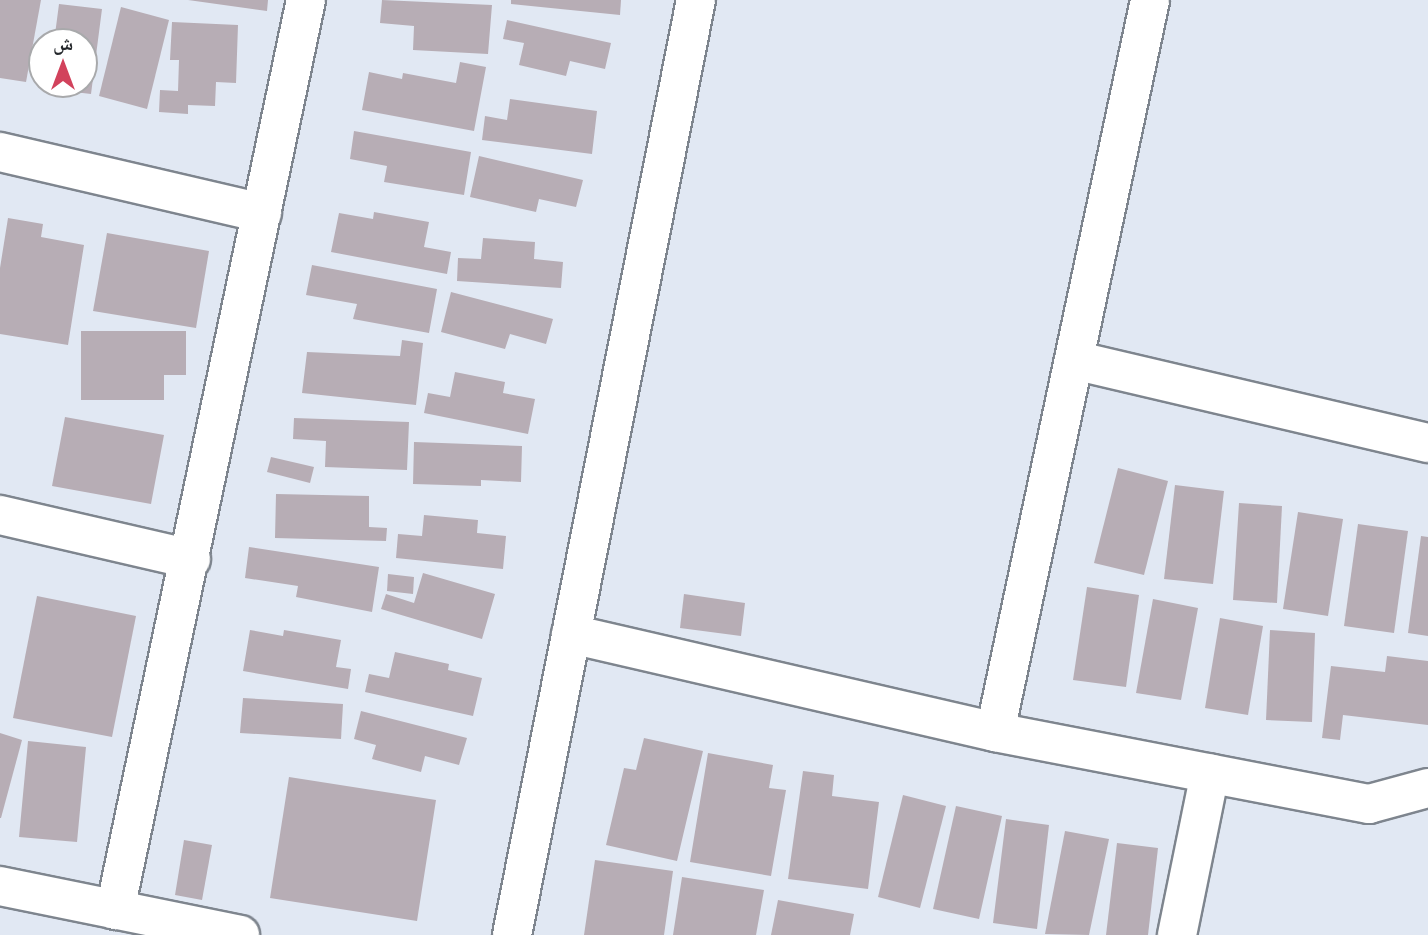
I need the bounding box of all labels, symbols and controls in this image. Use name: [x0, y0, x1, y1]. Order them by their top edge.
north arrow: [28, 28, 98, 98]
text: ش: [53, 32, 73, 55]

